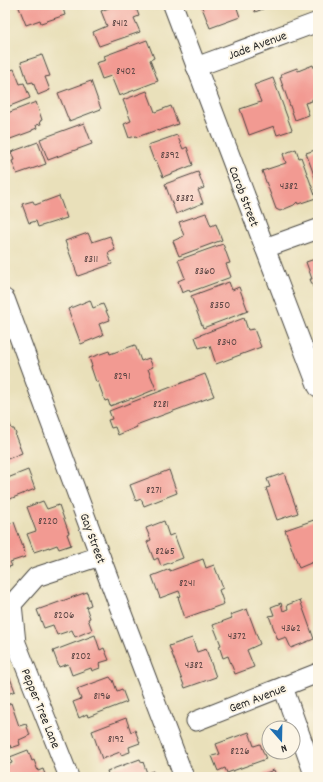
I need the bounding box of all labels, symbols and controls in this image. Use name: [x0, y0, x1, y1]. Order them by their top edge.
house number: 8412: [112, 16, 128, 32]
street label: Jade Avenue: [226, 27, 290, 66]
house number: 8402: [116, 64, 136, 80]
house number: 8392: [160, 148, 180, 164]
street label: Carob Street: [222, 164, 263, 230]
house number: 4382: [280, 179, 299, 195]
house number: 8382: [176, 191, 194, 207]
house number: 8311: [84, 252, 98, 268]
house number: 8360: [195, 264, 215, 280]
house number: 8350: [210, 298, 230, 314]
house number: 8340: [217, 335, 237, 351]
house number: 8291: [114, 369, 130, 385]
house number: 8281: [153, 397, 169, 413]
house number: 8271: [146, 483, 162, 499]
street label: Gay Street: [74, 511, 110, 567]
house number: 8220: [38, 514, 58, 530]
house number: 8265: [155, 544, 175, 560]
house number: 8241: [179, 576, 195, 592]
house number: 8206: [54, 608, 74, 624]
house number: 4362: [281, 621, 301, 637]
house number: 4372: [228, 629, 246, 645]
house number: 8202: [71, 649, 91, 665]
house number: 4382: [185, 658, 204, 674]
street label: Pepper Tree Lane: [15, 666, 64, 752]
street label: Gem Avenue: [227, 680, 289, 719]
house number: 8196: [93, 689, 111, 705]
north arrow: [261, 720, 301, 760]
house number: 8192: [108, 732, 125, 748]
text: N: [278, 739, 289, 756]
house number: 8226: [230, 744, 250, 760]

